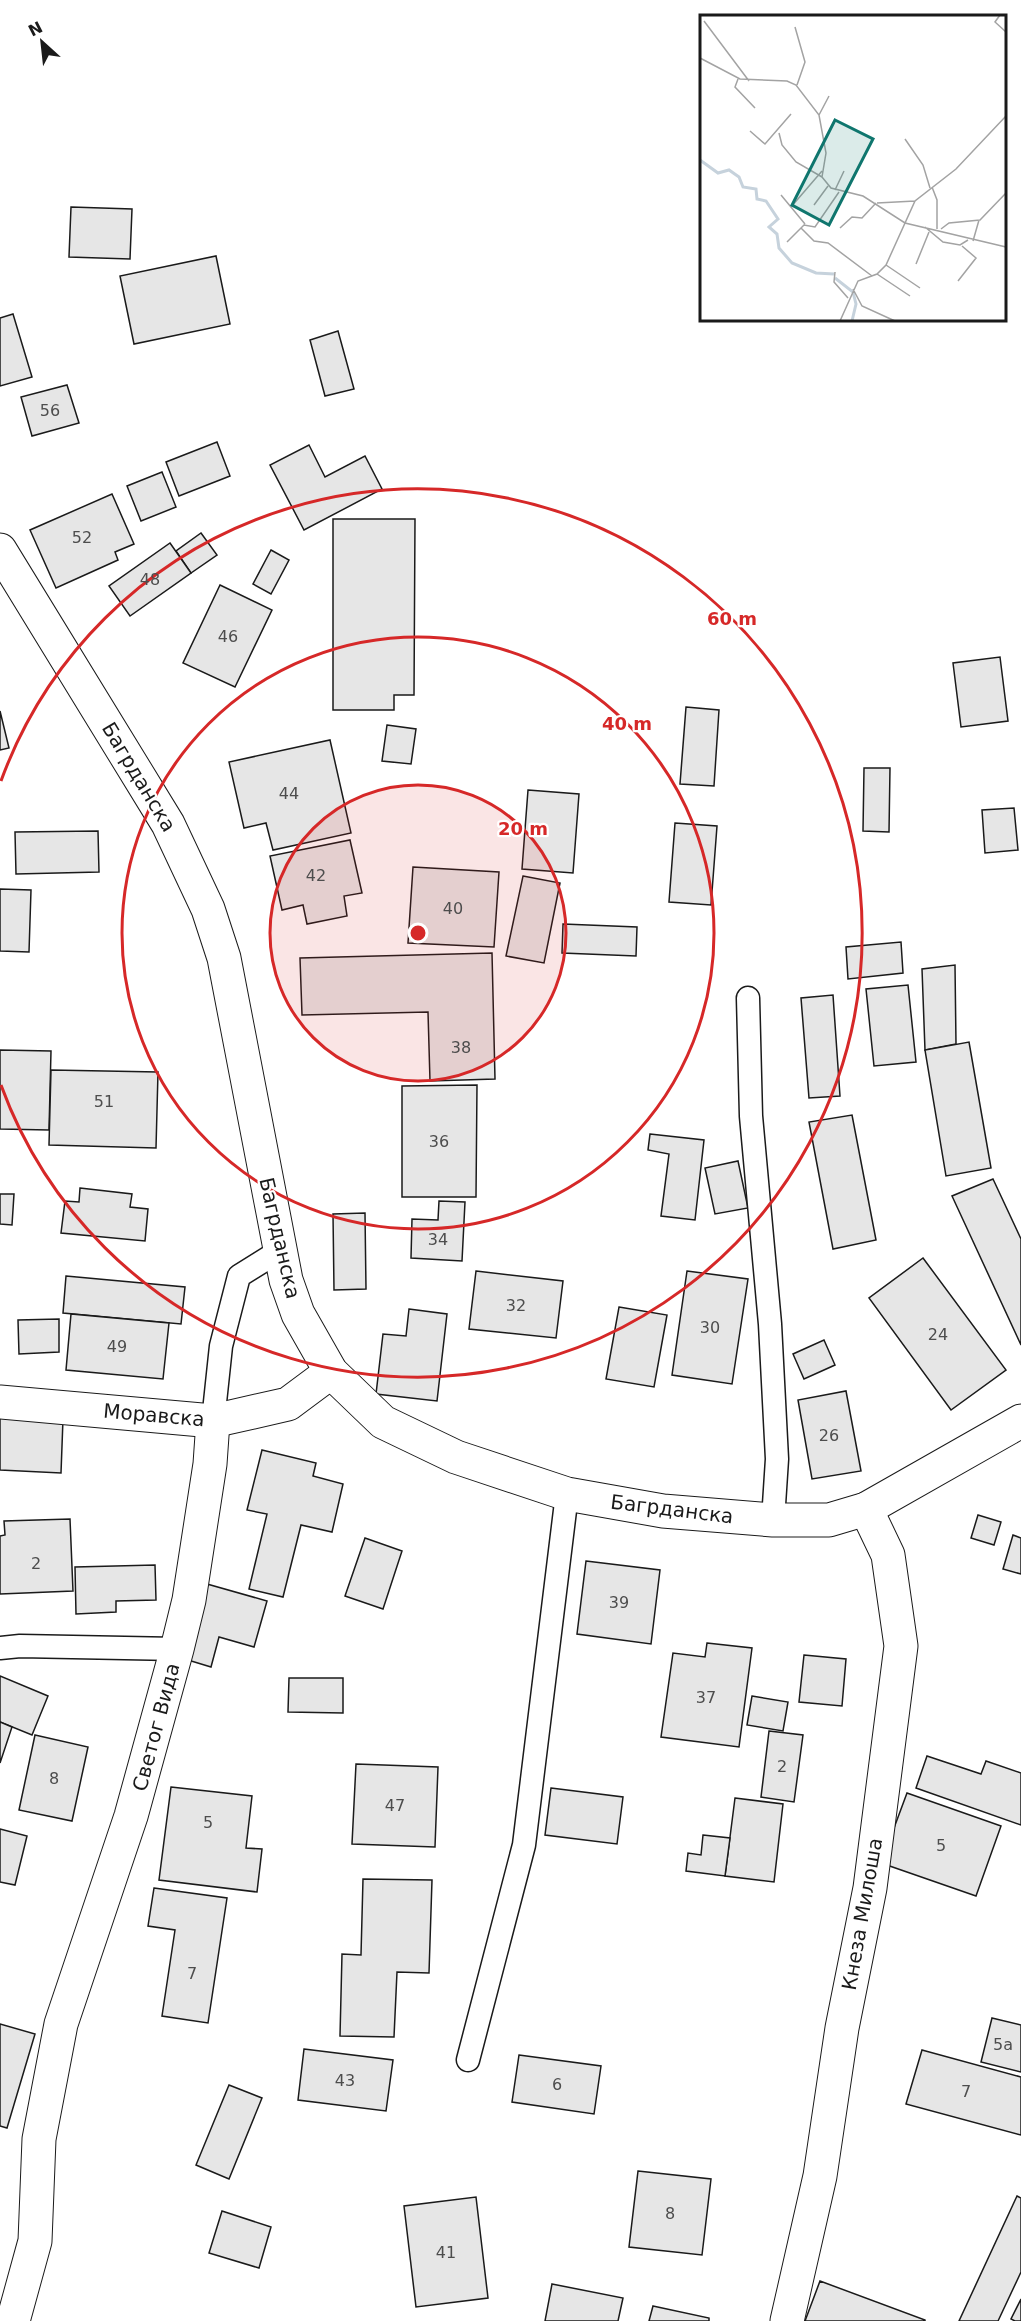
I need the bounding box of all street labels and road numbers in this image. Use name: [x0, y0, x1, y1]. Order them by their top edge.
street label: Багрданска: [97, 718, 181, 836]
street label: Багрданска: [254, 1175, 306, 1301]
street label: Моравска: [102, 1399, 206, 1431]
street label: Багрданска: [609, 1490, 735, 1528]
street label: Светог Вида: [127, 1660, 185, 1794]
street label: Кнеза Милоша: [837, 1836, 887, 1992]

